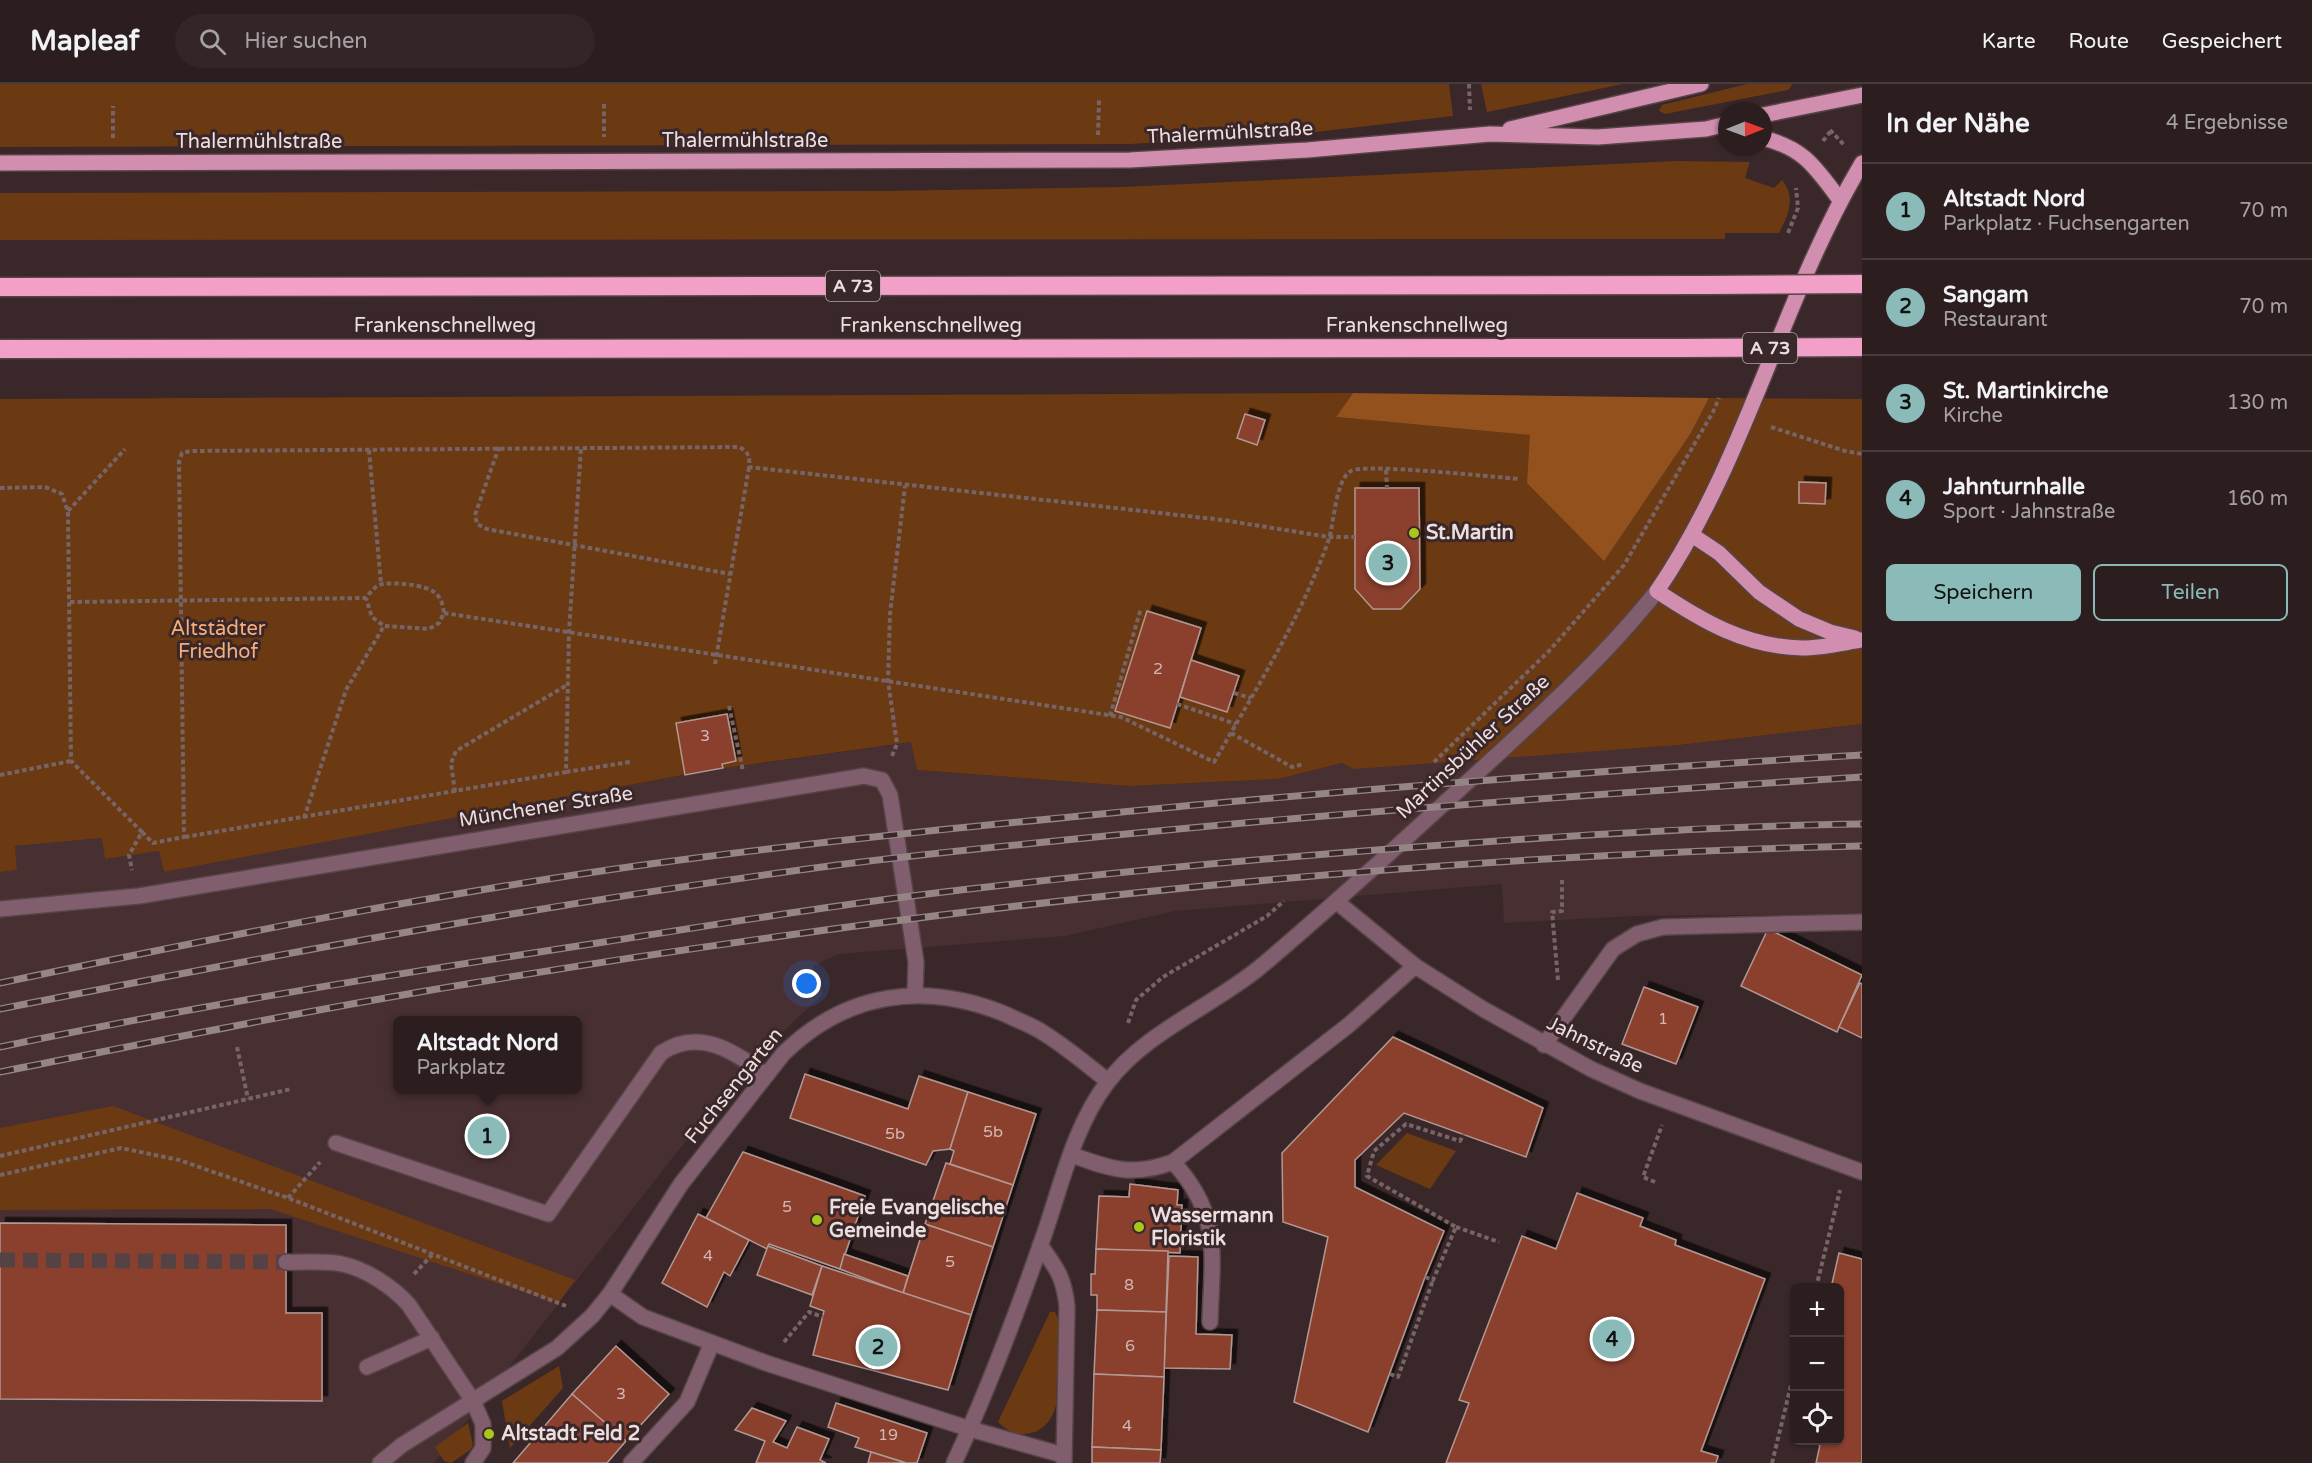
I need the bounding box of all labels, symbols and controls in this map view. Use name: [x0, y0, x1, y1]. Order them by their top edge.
search box: [175, 14, 595, 68]
text: Mapleaf: [30, 24, 139, 58]
icon: search: [196, 25, 229, 58]
text: Hier suchen: [244, 28, 368, 54]
text: Karte: [1982, 29, 2036, 54]
text: Route: [2069, 29, 2129, 54]
text: Gespeichert: [2162, 29, 2282, 54]
north arrow: [1718, 102, 1772, 156]
text: In der Nähe: [1886, 108, 2030, 139]
text: 4 Ergebnisse: [2166, 111, 2288, 135]
street label: Thalermühlstraße: [1146, 117, 1314, 149]
street label: Thalermühlstraße: [662, 129, 828, 153]
street label: Thalermühlstraße: [176, 130, 342, 154]
text: Altstadt Nord: [1943, 186, 2085, 212]
text: 1: [1899, 199, 1912, 223]
text: 70 m: [2239, 199, 2288, 223]
text: Parkplatz · Fuchsengarten: [1943, 212, 2190, 236]
road number: A 73: [826, 271, 880, 301]
text: Sangam: [1943, 282, 2029, 308]
text: 2: [1899, 295, 1912, 319]
text: 70 m: [2239, 295, 2288, 319]
text: Restaurant: [1943, 308, 2048, 332]
street label: Frankenschnellweg: [354, 314, 536, 338]
street label: Frankenschnellweg: [840, 314, 1022, 338]
street label: Frankenschnellweg: [1326, 314, 1508, 338]
road number: A 73: [1743, 333, 1797, 363]
text: St. Martinkirche: [1943, 378, 2108, 404]
text: 3: [1899, 391, 1912, 415]
text: 130 m: [2227, 391, 2288, 415]
text: Kirche: [1943, 404, 2003, 428]
text: Jahnturnhalle: [1943, 474, 2085, 500]
text: 4: [1899, 487, 1912, 511]
text: 160 m: [2227, 487, 2288, 511]
text: Sport · Jahnstraße: [1943, 500, 2115, 524]
place label: St.Martin: [1426, 521, 1514, 545]
marker: St.Martin: [1407, 526, 1421, 540]
pin: 3: [1368, 540, 1408, 586]
button: Speichern: [1886, 564, 2081, 621]
button: Teilen: [2093, 564, 2288, 621]
park label: Altstädter Friedhof: [171, 617, 266, 664]
house number: 2: [1153, 659, 1163, 679]
street label: Martinsbühler Straße: [1391, 670, 1555, 824]
house number: 3: [700, 726, 710, 746]
street label: Münchener Straße: [457, 781, 635, 833]
your location: [792, 969, 821, 998]
house number: 1: [1658, 1009, 1668, 1029]
street label: Jahnstraße: [1543, 1011, 1647, 1079]
popup: [393, 1016, 582, 1094]
street label: Fuchsengarten: [680, 1023, 788, 1149]
text: Altstadt Nord: [416, 1030, 559, 1056]
text: Parkplatz: [416, 1056, 505, 1080]
pin: 1: [468, 1114, 506, 1158]
house number: 5b: [983, 1122, 1003, 1142]
house number: 5b: [885, 1124, 905, 1144]
place label: Freie Evangelische Gemeinde: [829, 1196, 1005, 1243]
house number: 5: [782, 1197, 792, 1217]
place label: Wassermann Floristik: [1151, 1204, 1274, 1251]
marker: Freie Evangelische Gemeinde: [810, 1213, 824, 1227]
marker: Wassermann Floristik: [1132, 1220, 1146, 1234]
house number: 4: [703, 1246, 713, 1266]
house number: 5: [945, 1252, 955, 1272]
house number: 8: [1124, 1275, 1134, 1295]
map controls: [1790, 1283, 1844, 1445]
button: +: [1790, 1283, 1844, 1337]
pin: 4: [1592, 1316, 1632, 1362]
pin: 2: [858, 1324, 898, 1370]
house number: 6: [1125, 1336, 1135, 1356]
button: −: [1790, 1337, 1844, 1391]
house number: 3: [616, 1384, 626, 1404]
button: locate: [1790, 1391, 1844, 1445]
house number: 4: [1122, 1416, 1132, 1436]
place label: Altstadt Feld 2: [501, 1422, 640, 1446]
house number: 19: [878, 1425, 898, 1445]
marker: Altstadt Feld 2: [482, 1427, 496, 1441]

